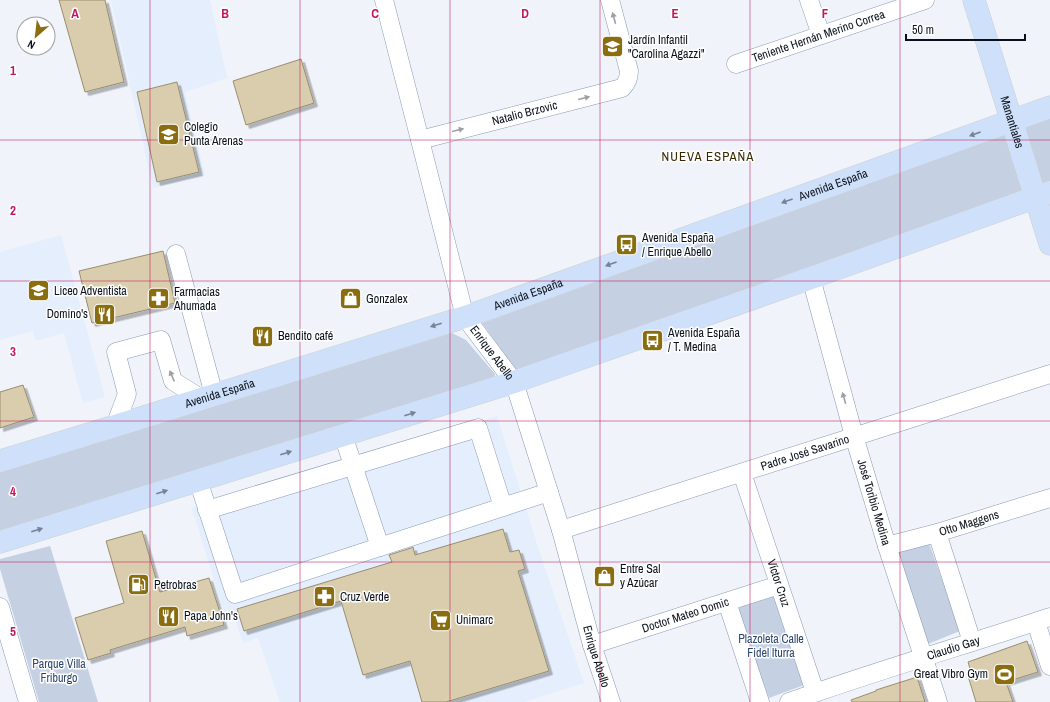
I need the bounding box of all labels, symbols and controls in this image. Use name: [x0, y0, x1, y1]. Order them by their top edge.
text: A: [71, 5, 79, 22]
text: B: [221, 5, 229, 22]
text: C: [371, 5, 379, 22]
text: D: [521, 5, 529, 22]
text: E: [671, 5, 679, 22]
text: F: [822, 5, 829, 22]
street label: Teniente Hernán Merino Correa: [750, 6, 887, 66]
one-way arrow: [611, 11, 617, 24]
north arrow: [16, 16, 56, 56]
scale bar: [906, 16, 1025, 42]
text: 50 m: [912, 22, 934, 38]
place label: Jardín Infantil "Carolina Agazzi": [628, 32, 705, 62]
school or university icon: Jardín Infantil "Carolina Agazzi": [599, 34, 625, 60]
text: N: [25, 37, 37, 53]
text: 1: [10, 62, 16, 79]
street label: Manantiales: [996, 94, 1028, 150]
one-way arrow: [578, 95, 590, 101]
street label: Natalio Brzovic: [490, 97, 559, 129]
place label: Colegio Punta Arenas: [184, 119, 243, 149]
school or university icon: Colegio Punta Arenas: [155, 121, 181, 147]
one-way arrow: [452, 127, 464, 133]
one-way arrow: [969, 131, 981, 137]
district label: NUEVA ESPAÑA: [662, 148, 754, 165]
street label: Avenida España: [796, 165, 870, 205]
one-way arrow: [780, 199, 792, 205]
text: 2: [10, 202, 16, 219]
place label: Avenida España / Enrique Abello: [641, 230, 715, 260]
bus stop icon: Avenida España / Enrique Abello: [614, 232, 640, 258]
one-way arrow: [605, 261, 617, 267]
street label: Avenida España: [491, 274, 565, 314]
school or university icon: Liceo Adventista: [25, 278, 51, 304]
place label: Liceo Adventista: [54, 283, 127, 299]
place label: Farmacias Ahumada: [173, 284, 220, 314]
pharmacy icon: Farmacias Ahumada: [145, 286, 171, 312]
shop icon: Gonzalex: [337, 286, 363, 312]
place label: Gonzalex: [366, 291, 408, 307]
restaurant icon: Domino's: [91, 301, 117, 327]
place label: Domino's: [47, 306, 88, 322]
street label: Enrique Abello: [466, 322, 518, 383]
restaurant icon: Bendito café: [250, 323, 276, 349]
one-way arrow: [430, 323, 442, 329]
place label: Avenida España / T. Medina: [667, 325, 741, 355]
bus stop icon: Avenida España / T. Medina: [640, 327, 666, 353]
place label: Bendito café: [278, 328, 333, 344]
text: 3: [10, 343, 16, 360]
one-way arrow: [169, 370, 176, 382]
street label: Avenida España: [182, 375, 257, 412]
one-way arrow: [841, 392, 847, 404]
one-way arrow: [404, 411, 416, 417]
street label: Padre José Savarino: [759, 431, 851, 474]
one-way arrow: [280, 450, 292, 456]
street label: José Toribio Medina: [853, 457, 895, 548]
text: 4: [10, 483, 16, 500]
one-way arrow: [156, 489, 168, 495]
street label: Otto Maggens: [937, 506, 1001, 540]
one-way arrow: [32, 527, 44, 533]
street label: Víctor Cruz: [763, 557, 794, 609]
place label: Entre Sal y Azúcar: [620, 561, 660, 591]
shop icon: Entre Sal y Azúcar: [592, 563, 618, 589]
fuel station icon: Petrobras: [126, 572, 152, 598]
place label: Petrobras: [154, 577, 197, 593]
pharmacy icon: Cruz Verde: [311, 584, 337, 610]
place label: Cruz Verde: [340, 589, 389, 605]
street label: Doctor Mateo Domic: [640, 594, 731, 636]
restaurant icon: Papa John's: [156, 603, 182, 629]
supermarket icon: Unimarc: [427, 607, 453, 633]
place label: Papa John's: [184, 608, 238, 624]
place label: Unimarc: [456, 612, 493, 628]
text: 5: [10, 623, 16, 640]
street label: Enrique Abello: [579, 624, 614, 689]
park label: Plazoleta Calle Fidel Iturra: [738, 631, 804, 661]
street label: Claudio Gay: [925, 632, 982, 664]
park label: Parque Villa Friburgo: [32, 656, 86, 686]
sports icon: Great Vibro Gym: [991, 661, 1017, 687]
place label: Great Vibro Gym: [914, 666, 988, 682]

